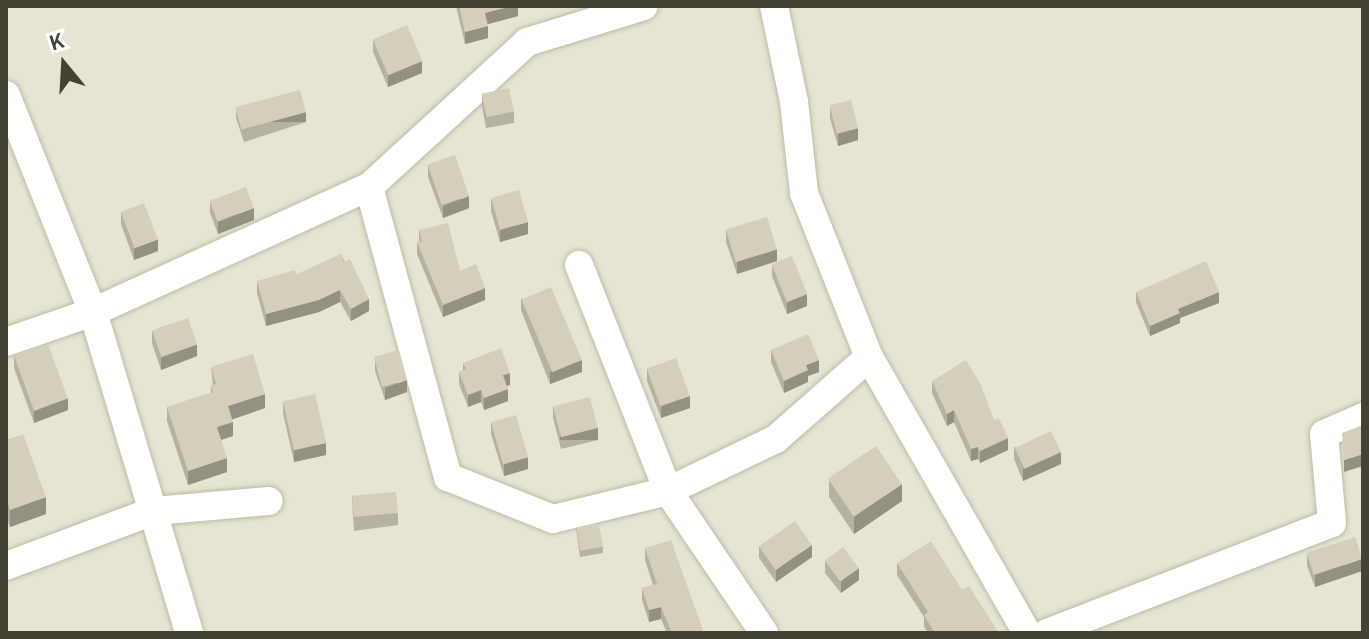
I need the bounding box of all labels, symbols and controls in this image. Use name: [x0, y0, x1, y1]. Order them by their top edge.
north arrow: [24, 24, 104, 104]
text: K: [46, 25, 67, 57]

